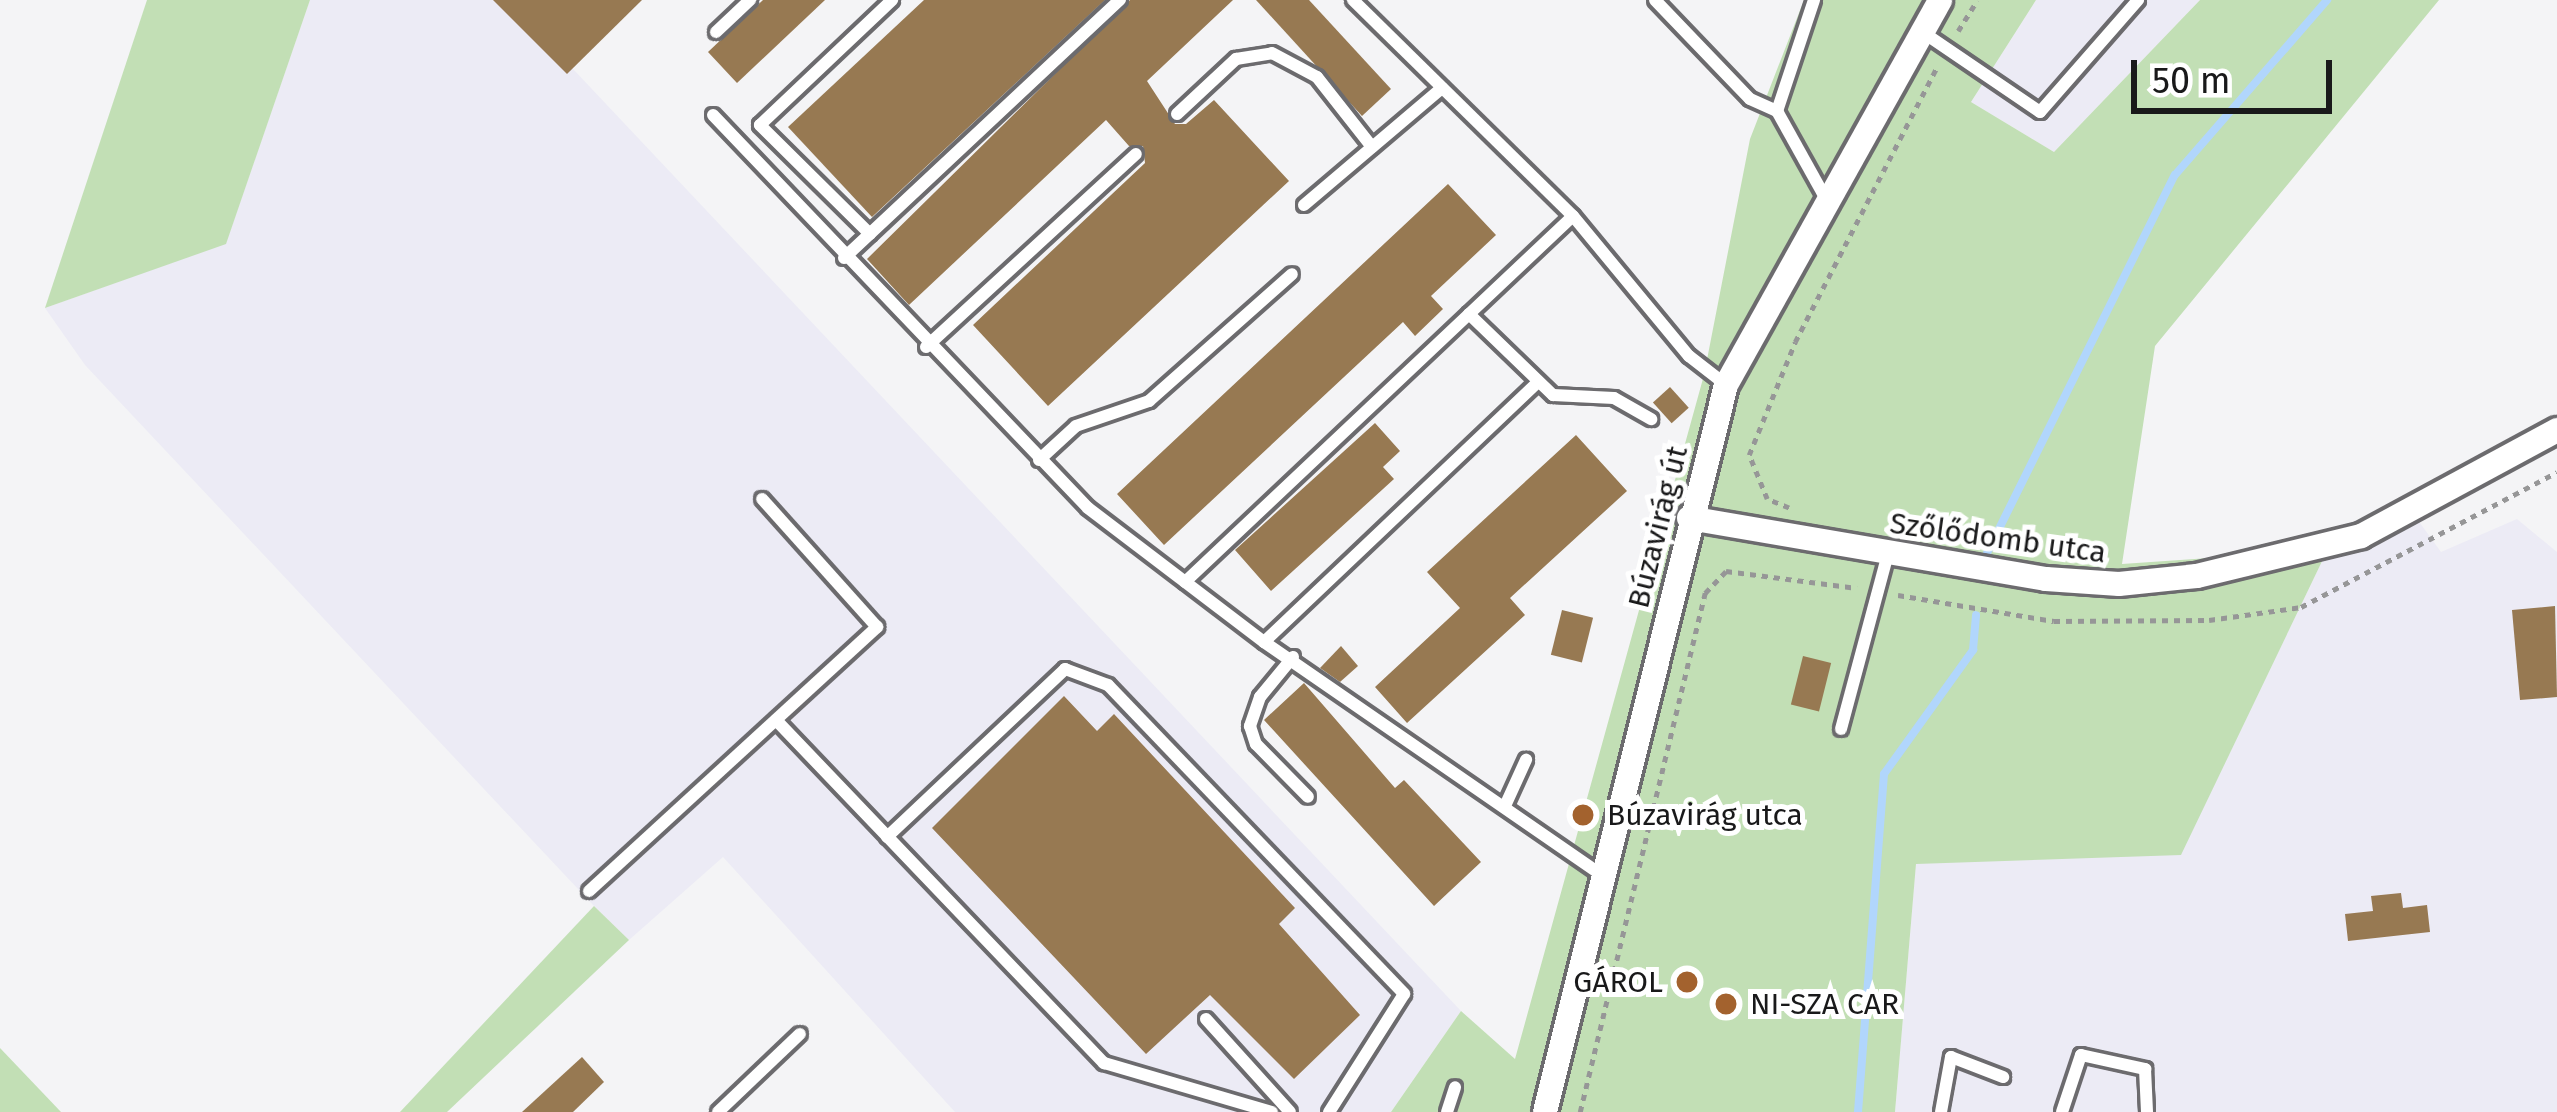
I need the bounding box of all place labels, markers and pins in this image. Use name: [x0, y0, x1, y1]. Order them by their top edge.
place label: Búzavirág utca: [1607, 797, 1803, 833]
marker: Búzavirág utca: [1570, 802, 1596, 828]
place label: GÁROL: [1573, 964, 1663, 1000]
marker: GÁROL: [1674, 969, 1700, 995]
place label: NI-SZA CAR: [1750, 986, 1899, 1022]
marker: NI-SZA CAR: [1713, 991, 1739, 1017]

